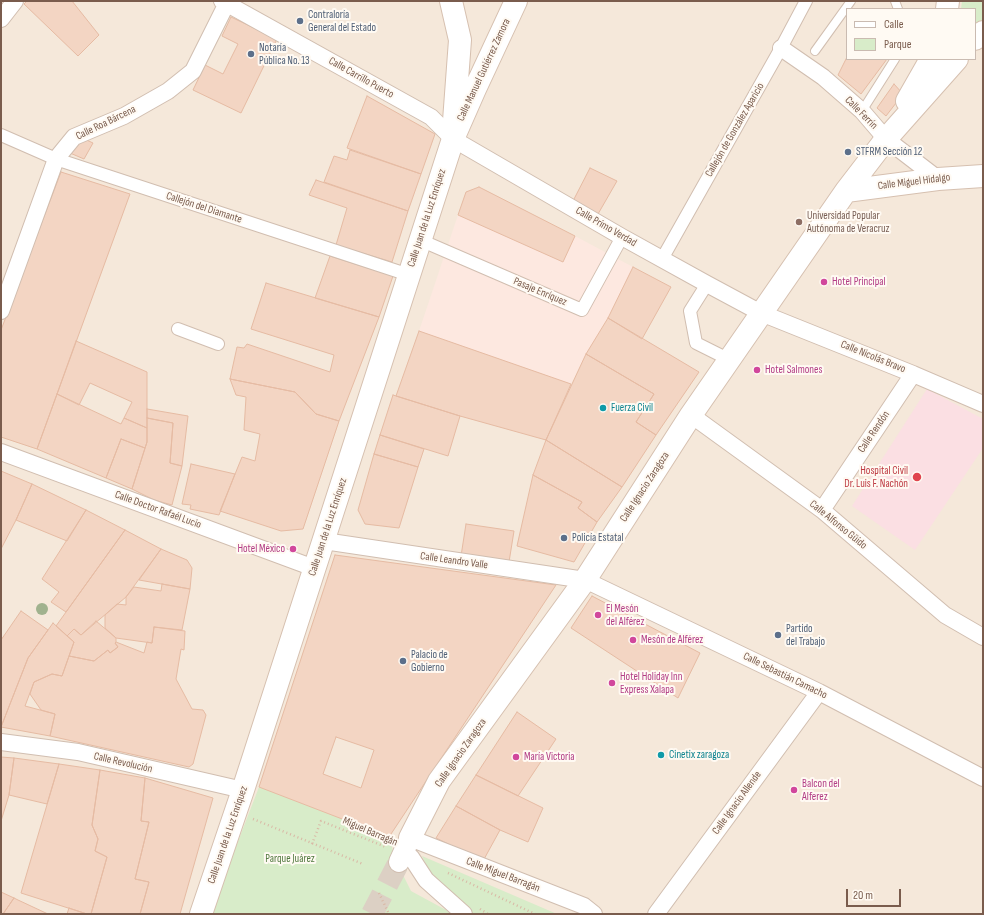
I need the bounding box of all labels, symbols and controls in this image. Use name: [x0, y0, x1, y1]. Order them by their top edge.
place label: Contraloría General del Estado: [308, 8, 376, 34]
legend: [846, 8, 976, 60]
marker: Contraloría General del Estado: [295, 16, 305, 26]
street label: Calle Manuel Gutiérrez Zamora: [454, 17, 514, 123]
text: Calle: [884, 17, 904, 32]
text: Parque: [884, 37, 912, 52]
place label: Notaría Pública No. 13: [259, 41, 310, 67]
marker: Notaría Pública No. 13: [246, 49, 256, 59]
street label: Calle Carrillo Puerto: [326, 55, 396, 101]
street label: Callejón de González Aparicio: [703, 81, 767, 179]
street label: Calle Ferrín: [842, 94, 880, 132]
street label: Calle Roa Bárcena: [74, 103, 138, 143]
place label: STFRM Sección 12: [856, 145, 922, 159]
marker: STFRM Sección 12: [843, 147, 853, 157]
street label: Calle Juan de la Luz Enríquez: [405, 167, 449, 269]
street label: Calle Miguel Hidalgo: [877, 171, 951, 193]
street label: Callejón del Diamante: [164, 189, 244, 227]
street label: Calle Primo Verdad: [573, 204, 639, 250]
place label: Universidad Popular Autónoma de Veracruz: [807, 209, 889, 235]
marker: Universidad Popular Autónoma de Veracruz: [794, 217, 804, 227]
street label: Pasaje Enríquez: [511, 275, 569, 309]
place label: Hotel Principal: [832, 275, 885, 289]
marker: Hotel Principal: [819, 277, 829, 287]
street label: Calle Nicolás Bravo: [839, 338, 907, 376]
place label: Hotel Salmones: [765, 363, 822, 377]
marker: Hotel Salmones: [752, 365, 762, 375]
place label: Fuerza Civil: [611, 401, 653, 415]
marker: Fuerza Civil: [598, 403, 608, 413]
street label: Calle Rendón: [855, 409, 893, 455]
street label: Calle Ignacio Zaragoza: [617, 450, 673, 524]
place label: Hospital Civil Dr. Luis F. Nachón: [844, 464, 908, 490]
marker: Hospital Civil Dr. Luis F. Nachón: [911, 471, 923, 483]
street label: Calle Juan de la Luz Enríquez: [306, 476, 350, 578]
street label: Calle Doctor Rafaél Lucio: [113, 488, 203, 532]
street label: Calle Alfonso Güido: [807, 498, 869, 552]
place label: Policía Estatal: [572, 531, 624, 545]
marker: Policía Estatal: [559, 533, 569, 543]
place label: Hotel México: [237, 542, 285, 556]
marker: Hotel México: [288, 544, 298, 554]
street label: Calle Leandro Valle: [419, 550, 489, 572]
place label: El Mesón del Alférez: [606, 602, 644, 628]
marker: El Mesón del Alférez: [593, 610, 603, 620]
place label: Partido del Trabajo: [786, 622, 825, 648]
marker: Partido del Trabajo: [773, 630, 783, 640]
place label: Mesón de Alférez: [641, 633, 703, 647]
marker: Mesón de Alférez: [628, 635, 638, 645]
place label: Palacio de Gobierno: [411, 648, 448, 674]
street label: Calle Sebastián Camacho: [741, 650, 829, 702]
marker: Palacio de Gobierno: [398, 656, 408, 666]
place label: Hotel Holiday Inn Express Xalapa: [620, 670, 682, 696]
marker: Hotel Holiday Inn Express Xalapa: [607, 678, 617, 688]
street label: Calle Ignacio Zaragoza: [432, 716, 490, 790]
place label: Cinetix zaragoza: [669, 748, 729, 762]
street label: Calle Revolución: [92, 750, 154, 776]
place label: María Victoria: [524, 750, 575, 764]
marker: Cinetix zaragoza: [656, 750, 666, 760]
marker: María Victoria: [511, 752, 521, 762]
street label: Calle Ignacio Allende: [710, 769, 764, 837]
place label: Balcon del Alferez: [802, 777, 840, 803]
street label: Calle Juan de la Luz Enríquez: [205, 784, 251, 886]
marker: Balcon del Alferez: [789, 785, 799, 795]
street label: Miguel Barragán: [340, 814, 400, 850]
park label: Parque Juárez: [265, 852, 315, 866]
street label: Calle Miguel Barragán: [464, 855, 542, 895]
scale bar: [848, 881, 903, 907]
text: 20 m: [853, 888, 873, 903]

